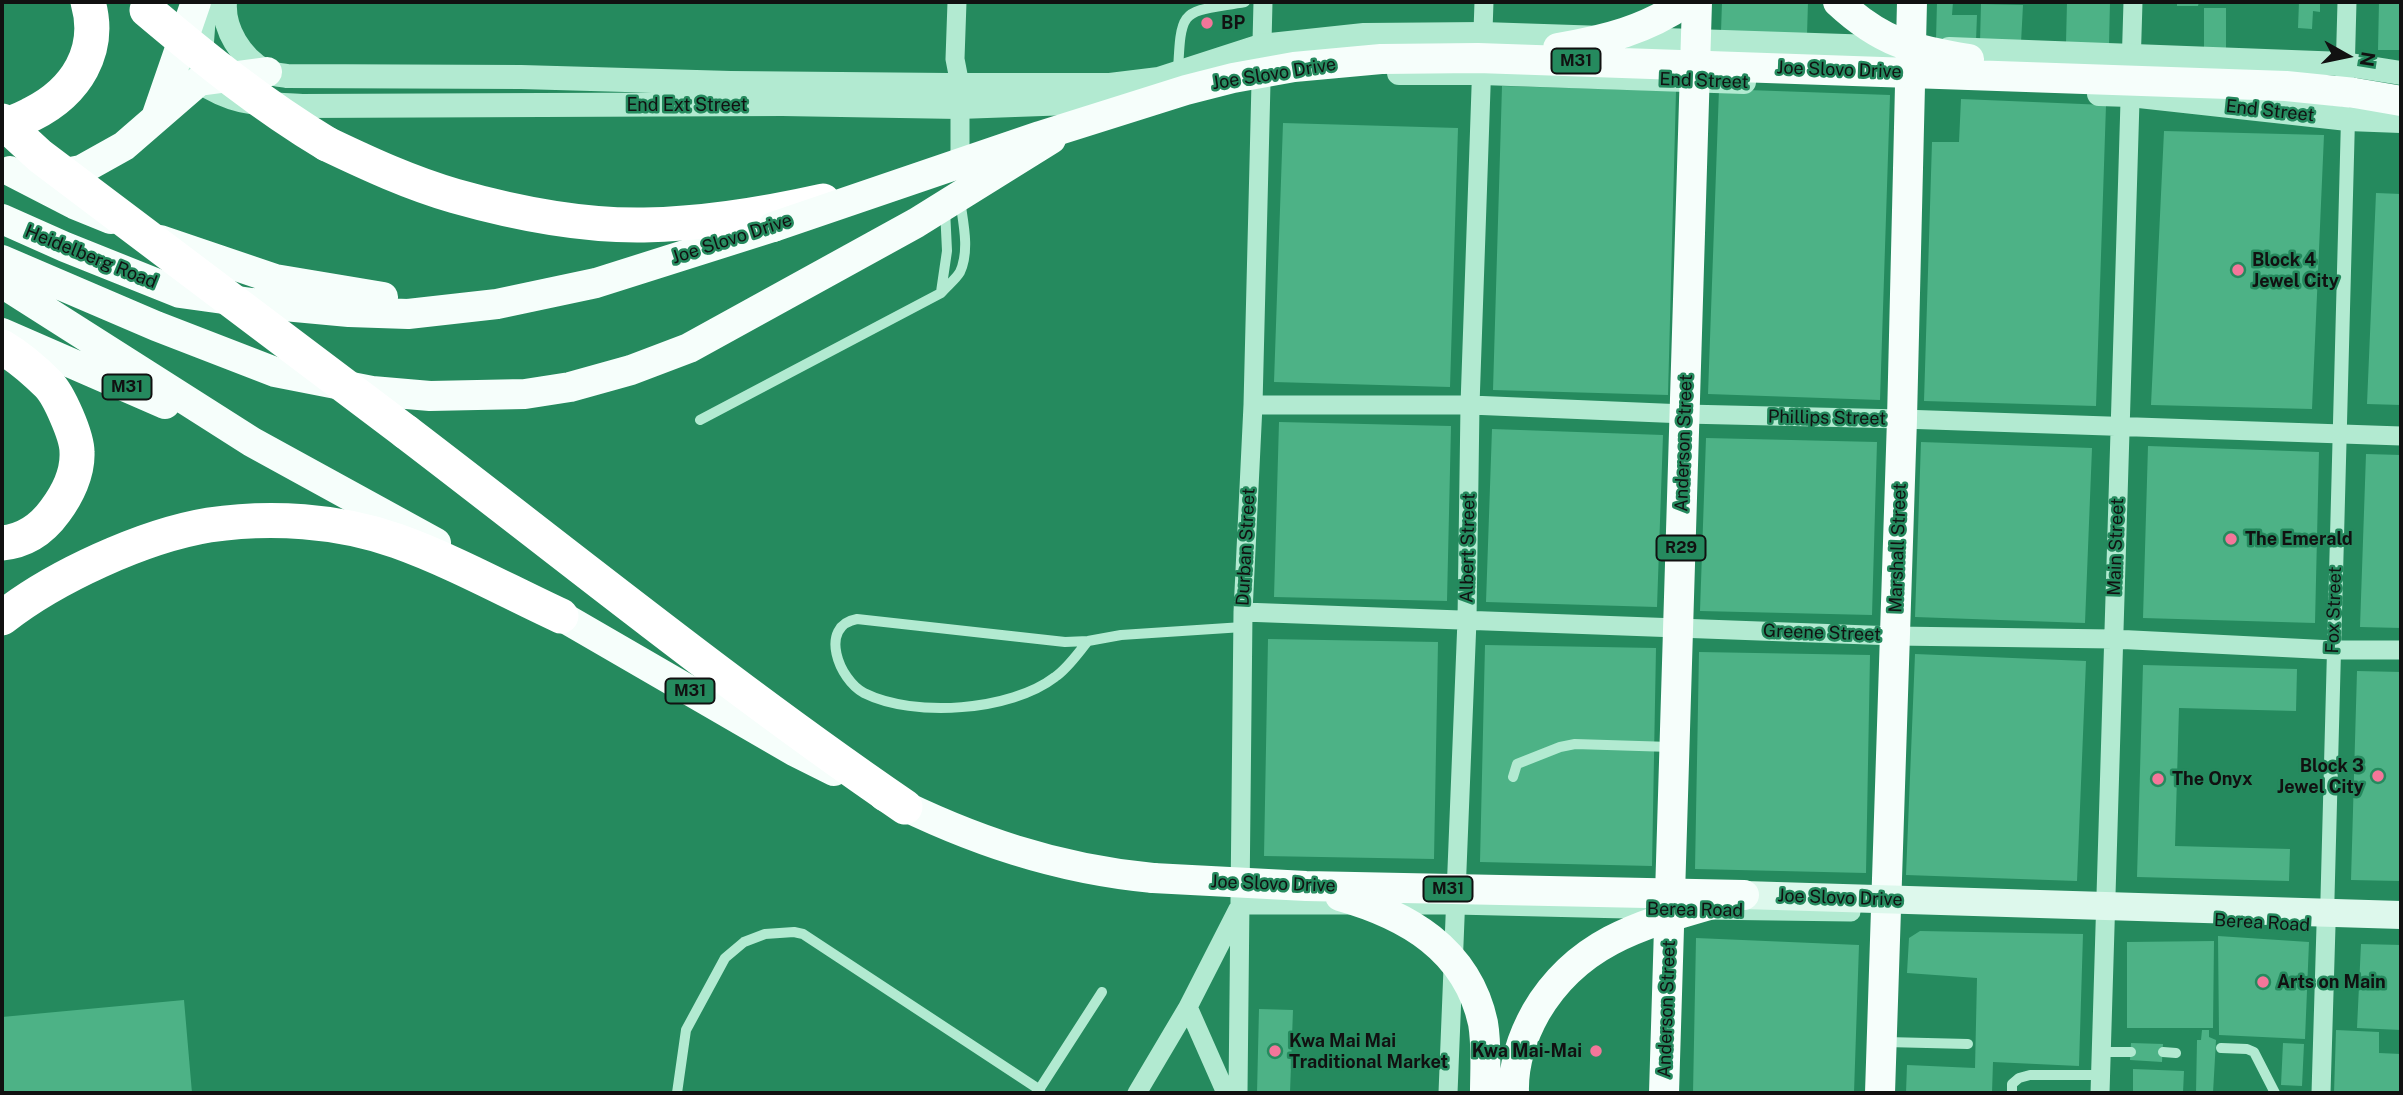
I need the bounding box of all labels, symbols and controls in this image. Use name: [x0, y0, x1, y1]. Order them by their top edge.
place label: BP: [1221, 12, 1245, 34]
marker: BP: [1199, 15, 1215, 31]
north arrow: [2312, 21, 2382, 91]
road number: M31: [1552, 48, 1600, 74]
text: N: [2356, 50, 2380, 68]
street label: Joe Slovo Drive: [1210, 54, 1338, 94]
street label: Joe Slovo Drive: [1776, 57, 1902, 83]
street label: End Street: [1659, 69, 1749, 93]
street label: End Ext Street: [626, 94, 748, 116]
street label: End Street: [2225, 96, 2315, 126]
street label: Joe Slovo Drive: [669, 209, 795, 269]
street label: Heidelberg Road: [22, 221, 160, 293]
place label: Block 4 Jewel City: [2252, 249, 2339, 292]
marker: Block 4 Jewel City: [2230, 262, 2246, 278]
road number: M31: [102, 374, 152, 400]
street label: Anderson Street: [1671, 374, 1697, 512]
street label: Phillips Street: [1768, 406, 1886, 430]
street label: Marshall Street: [1885, 483, 1911, 613]
street label: Durban Street: [1232, 488, 1260, 606]
street label: Albert Street: [1456, 493, 1480, 603]
street label: Main Street: [2104, 498, 2128, 596]
place label: The Emerald: [2245, 528, 2353, 550]
marker: The Emerald: [2223, 531, 2239, 547]
road number: R29: [1656, 536, 1706, 561]
street label: Fox Street: [2322, 566, 2346, 654]
street label: Greene Street: [1763, 620, 1881, 646]
road number: M31: [666, 678, 714, 704]
place label: Block 3 Jewel City: [2277, 755, 2364, 798]
place label: The Onyx: [2172, 768, 2253, 790]
marker: Block 3 Jewel City: [2370, 768, 2386, 784]
marker: The Onyx: [2150, 771, 2166, 787]
street label: Joe Slovo Drive: [1210, 871, 1336, 897]
road number: M31: [1424, 876, 1472, 902]
street label: Joe Slovo Drive: [1777, 885, 1903, 911]
street label: Berea Road: [1647, 898, 1743, 922]
street label: Berea Road: [2213, 910, 2311, 936]
street label: Anderson Street: [1654, 940, 1680, 1078]
place label: Arts on Main: [2277, 971, 2386, 993]
marker: Arts on Main: [2255, 974, 2271, 990]
place label: Kwa Mai Mai Traditional Market: [1289, 1030, 1448, 1072]
place label: Kwa Mai-Mai: [1472, 1040, 1582, 1062]
marker: Kwa Mai Mai Traditional Market: [1267, 1043, 1283, 1059]
marker: Kwa Mai-Mai: [1588, 1043, 1604, 1059]

